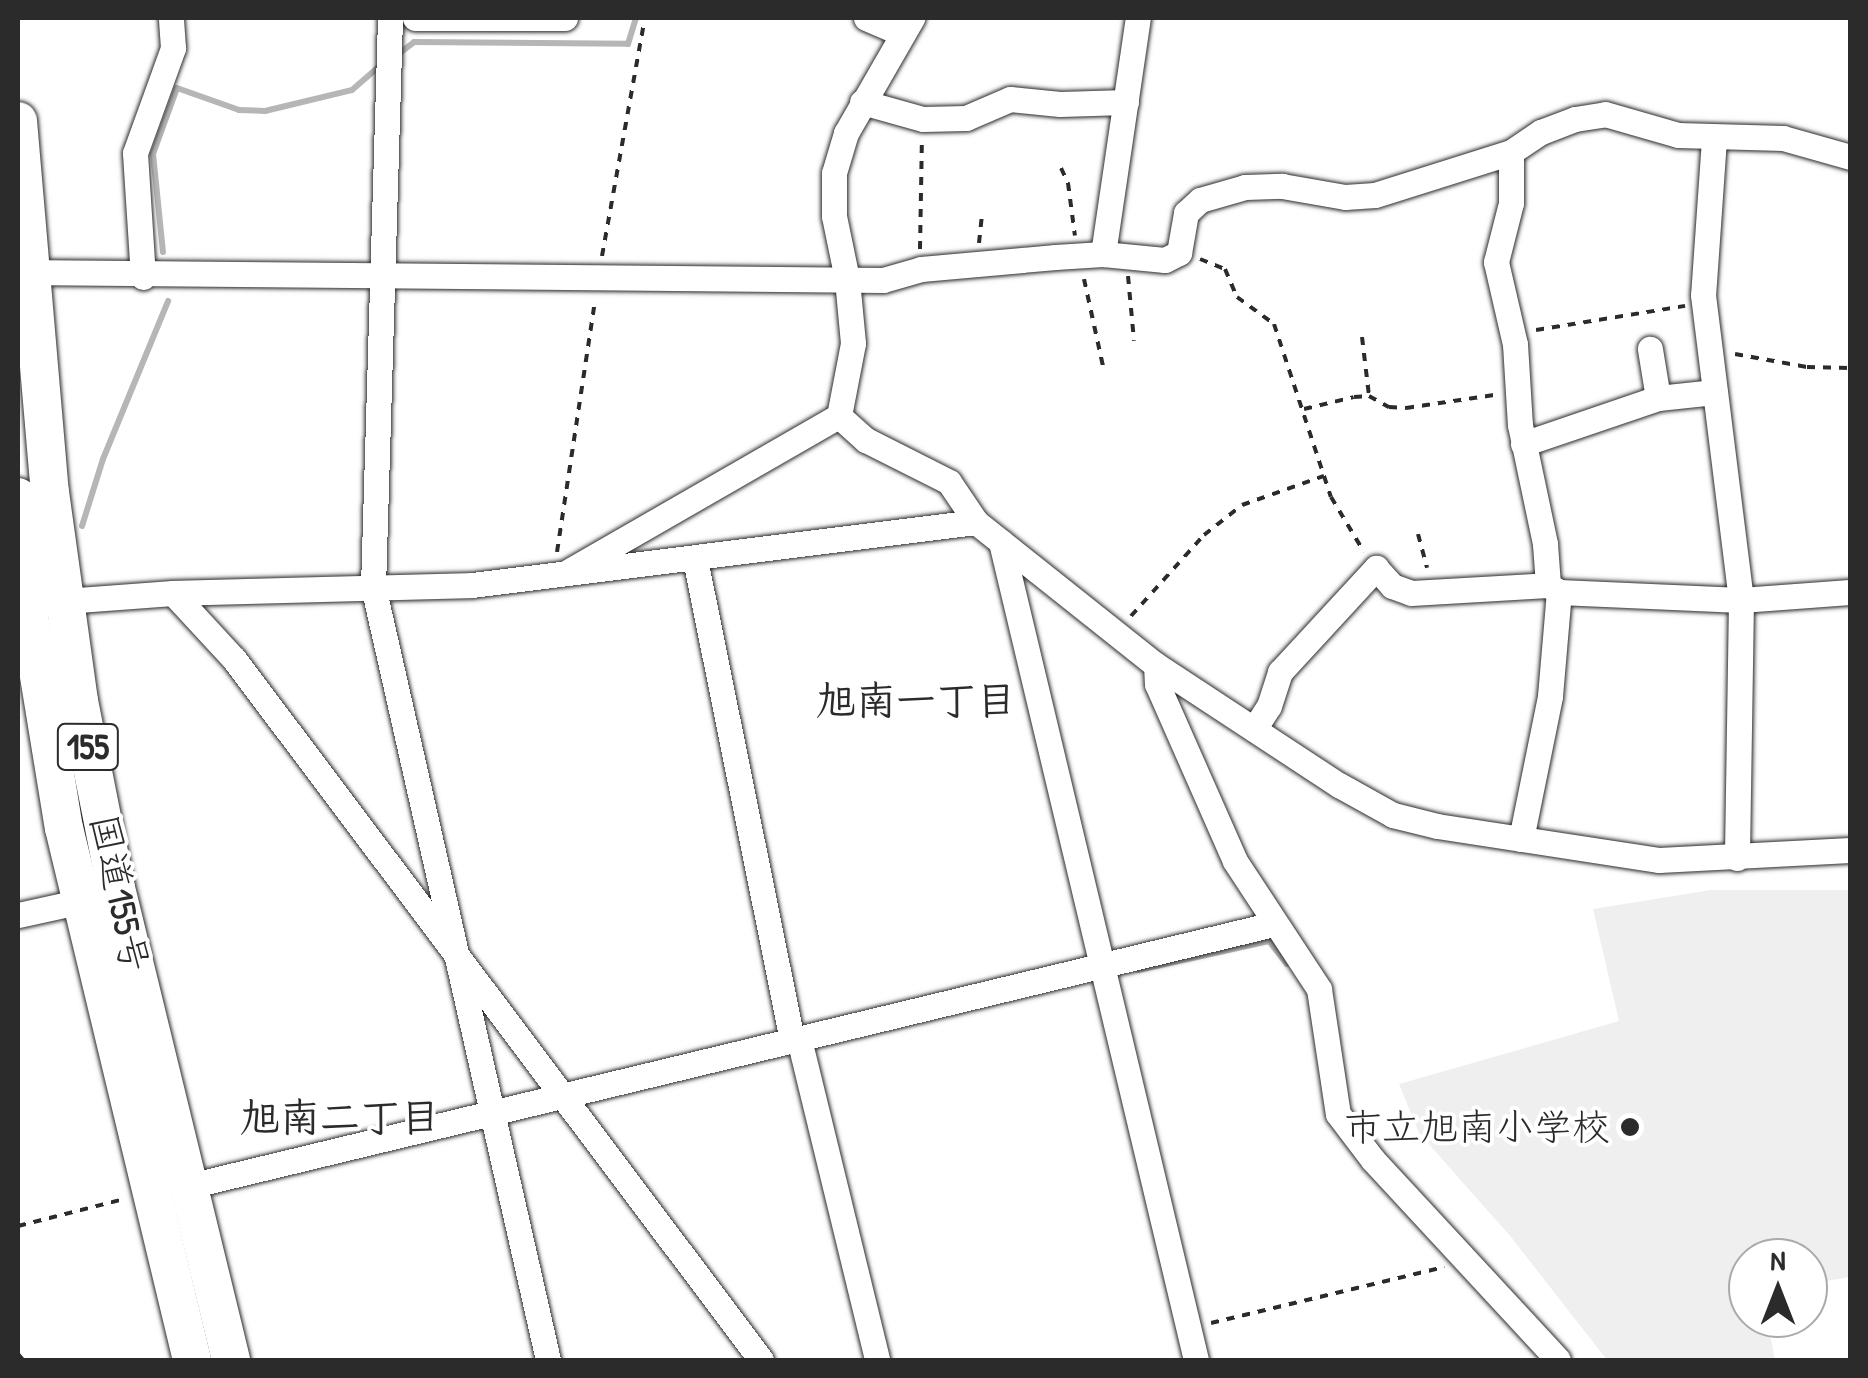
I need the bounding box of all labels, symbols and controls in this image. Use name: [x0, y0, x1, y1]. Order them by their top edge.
district label: 旭南一丁目: [816, 675, 1016, 723]
road number: 155: [56, 717, 120, 777]
street label: 国道155号: [81, 810, 159, 976]
district label: 旭南二丁目: [240, 1092, 440, 1140]
place label: 市立旭南小学校: [1344, 1104, 1610, 1150]
marker: 市立旭南小学校: [1619, 1116, 1641, 1138]
north arrow: [1728, 1238, 1828, 1338]
text: N: [1771, 1241, 1785, 1279]

